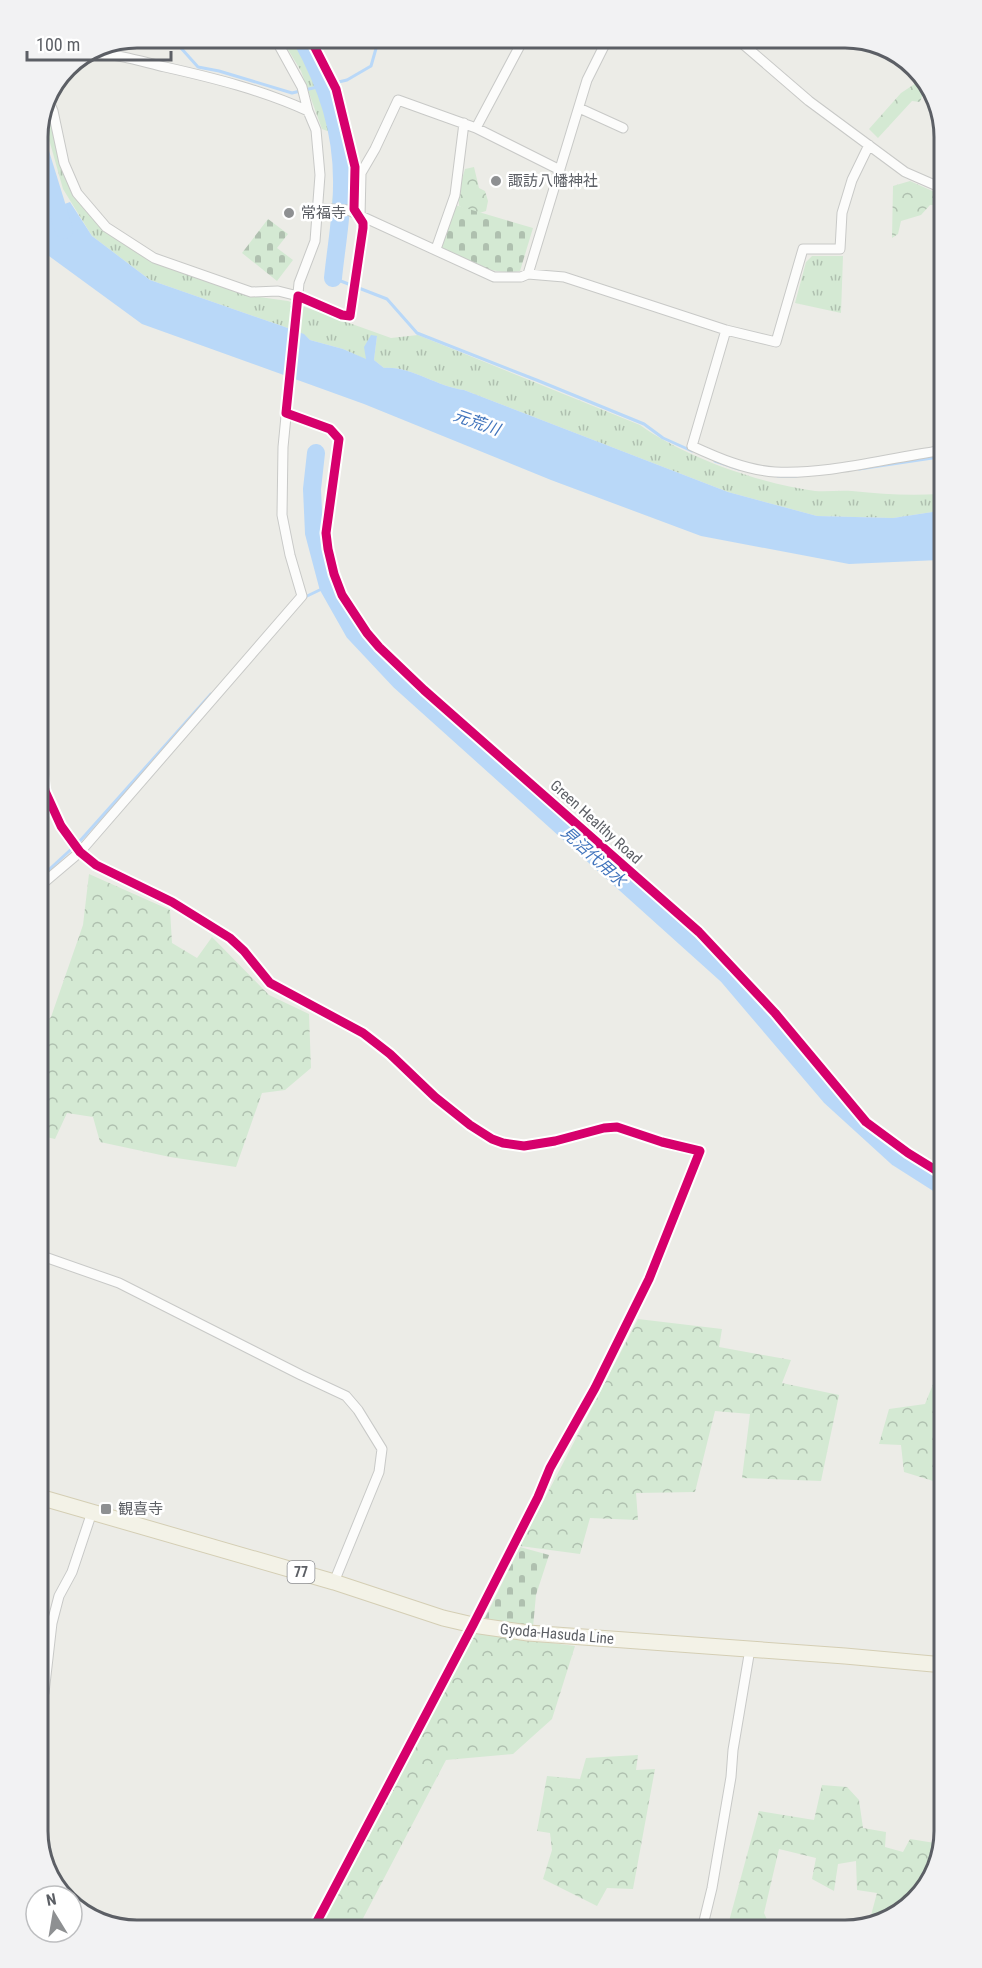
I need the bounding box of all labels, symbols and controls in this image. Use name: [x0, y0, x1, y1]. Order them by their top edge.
scale bar: [27, 24, 171, 62]
text: 100 m: [36, 34, 80, 55]
place label: 諏訪八幡神社: [508, 172, 598, 190]
marker: 諏訪八幡神社: [489, 174, 503, 188]
place label: 常福寺: [301, 204, 346, 222]
marker: 常福寺: [282, 206, 296, 220]
water label: 元荒川: [451, 406, 505, 440]
street label: Green Healthy Road: [547, 776, 645, 868]
water label: 見沼代用水: [558, 823, 631, 892]
place label: 観喜寺: [118, 1500, 163, 1518]
marker: 観喜寺: [99, 1502, 113, 1516]
road number: 77: [288, 1561, 314, 1583]
street label: Gyoda-Hasuda Line: [499, 1620, 615, 1648]
north arrow: [24, 1884, 84, 1944]
text: N: [45, 1890, 58, 1910]

